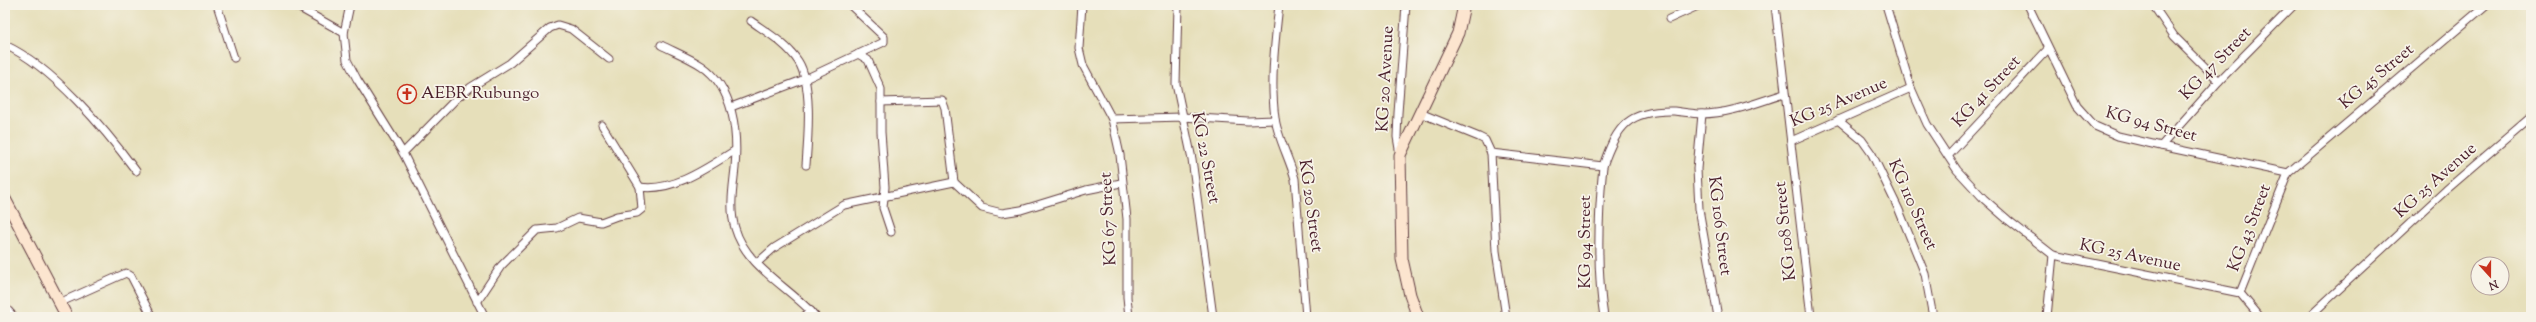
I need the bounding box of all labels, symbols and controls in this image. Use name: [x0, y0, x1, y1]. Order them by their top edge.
street label: KG 47 Street: [2175, 22, 2257, 106]
street label: KG 20 Avenue: [1371, 25, 1401, 133]
street label: KG 45 Street: [2334, 38, 2420, 115]
street label: KG 41 Street: [1947, 50, 2027, 133]
street label: KG 25 Avenue: [1787, 72, 1891, 134]
place label: AEBR Rubungo: [421, 82, 539, 106]
church icon: AEBR Rubungo: [396, 83, 418, 105]
street label: KG 94 Street: [2103, 101, 2199, 149]
street label: KG 22 Street: [1184, 110, 1226, 206]
street label: KG 25 Avenue: [2390, 137, 2482, 224]
street label: KG 110 Street: [1881, 156, 1943, 254]
street label: KG 20 Street: [1292, 158, 1328, 254]
street label: KG 67 Street: [1095, 171, 1123, 266]
street label: KG 106 Street: [1701, 175, 1737, 277]
street label: KG 108 Street: [1769, 180, 1803, 282]
street label: KG 43 Street: [2222, 181, 2278, 275]
street label: KG 94 Street: [1574, 195, 1598, 289]
street label: KG 25 Avenue: [2077, 234, 2183, 278]
north arrow: [2470, 256, 2510, 296]
text: N: [2486, 275, 2501, 294]

